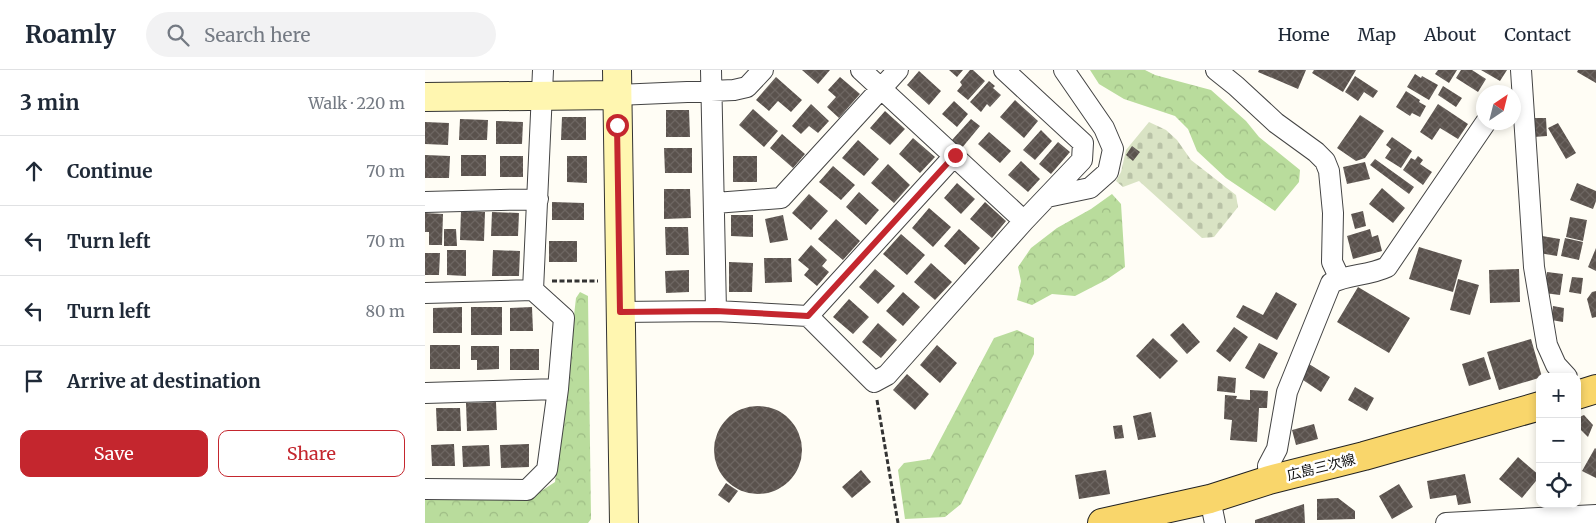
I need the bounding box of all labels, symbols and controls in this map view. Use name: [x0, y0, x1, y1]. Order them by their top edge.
search box: [146, 12, 496, 57]
text: Roamly: [25, 19, 116, 50]
icon: search: [164, 21, 192, 49]
text: Search here: [204, 23, 310, 47]
text: Home: [1278, 23, 1330, 46]
text: Map: [1358, 23, 1396, 46]
text: About: [1424, 23, 1476, 46]
text: Contact: [1504, 23, 1571, 46]
north arrow: [1476, 85, 1521, 130]
text: 3 min: [20, 89, 79, 116]
text: Walk · 220 m: [308, 93, 405, 113]
route start: [606, 114, 629, 137]
route end: [944, 144, 967, 167]
icon: ahead: [20, 157, 48, 185]
text: Continue: [67, 159, 153, 183]
text: 70 m: [366, 161, 405, 181]
icon: left: [20, 227, 48, 255]
text: Turn left: [67, 229, 151, 253]
text: 70 m: [366, 231, 405, 251]
icon: left: [20, 297, 48, 325]
text: Turn left: [67, 299, 151, 323]
text: 80 m: [366, 301, 405, 321]
icon: arrive: [20, 367, 48, 395]
text: Arrive at destination: [67, 369, 261, 393]
map controls: [1536, 373, 1581, 508]
button: +: [1536, 373, 1581, 418]
button: −: [1536, 418, 1581, 463]
button: Save: [20, 430, 208, 477]
button: Share: [218, 430, 405, 477]
street label: 広島三次線: [1285, 450, 1357, 484]
button: locate: [1536, 463, 1581, 508]

